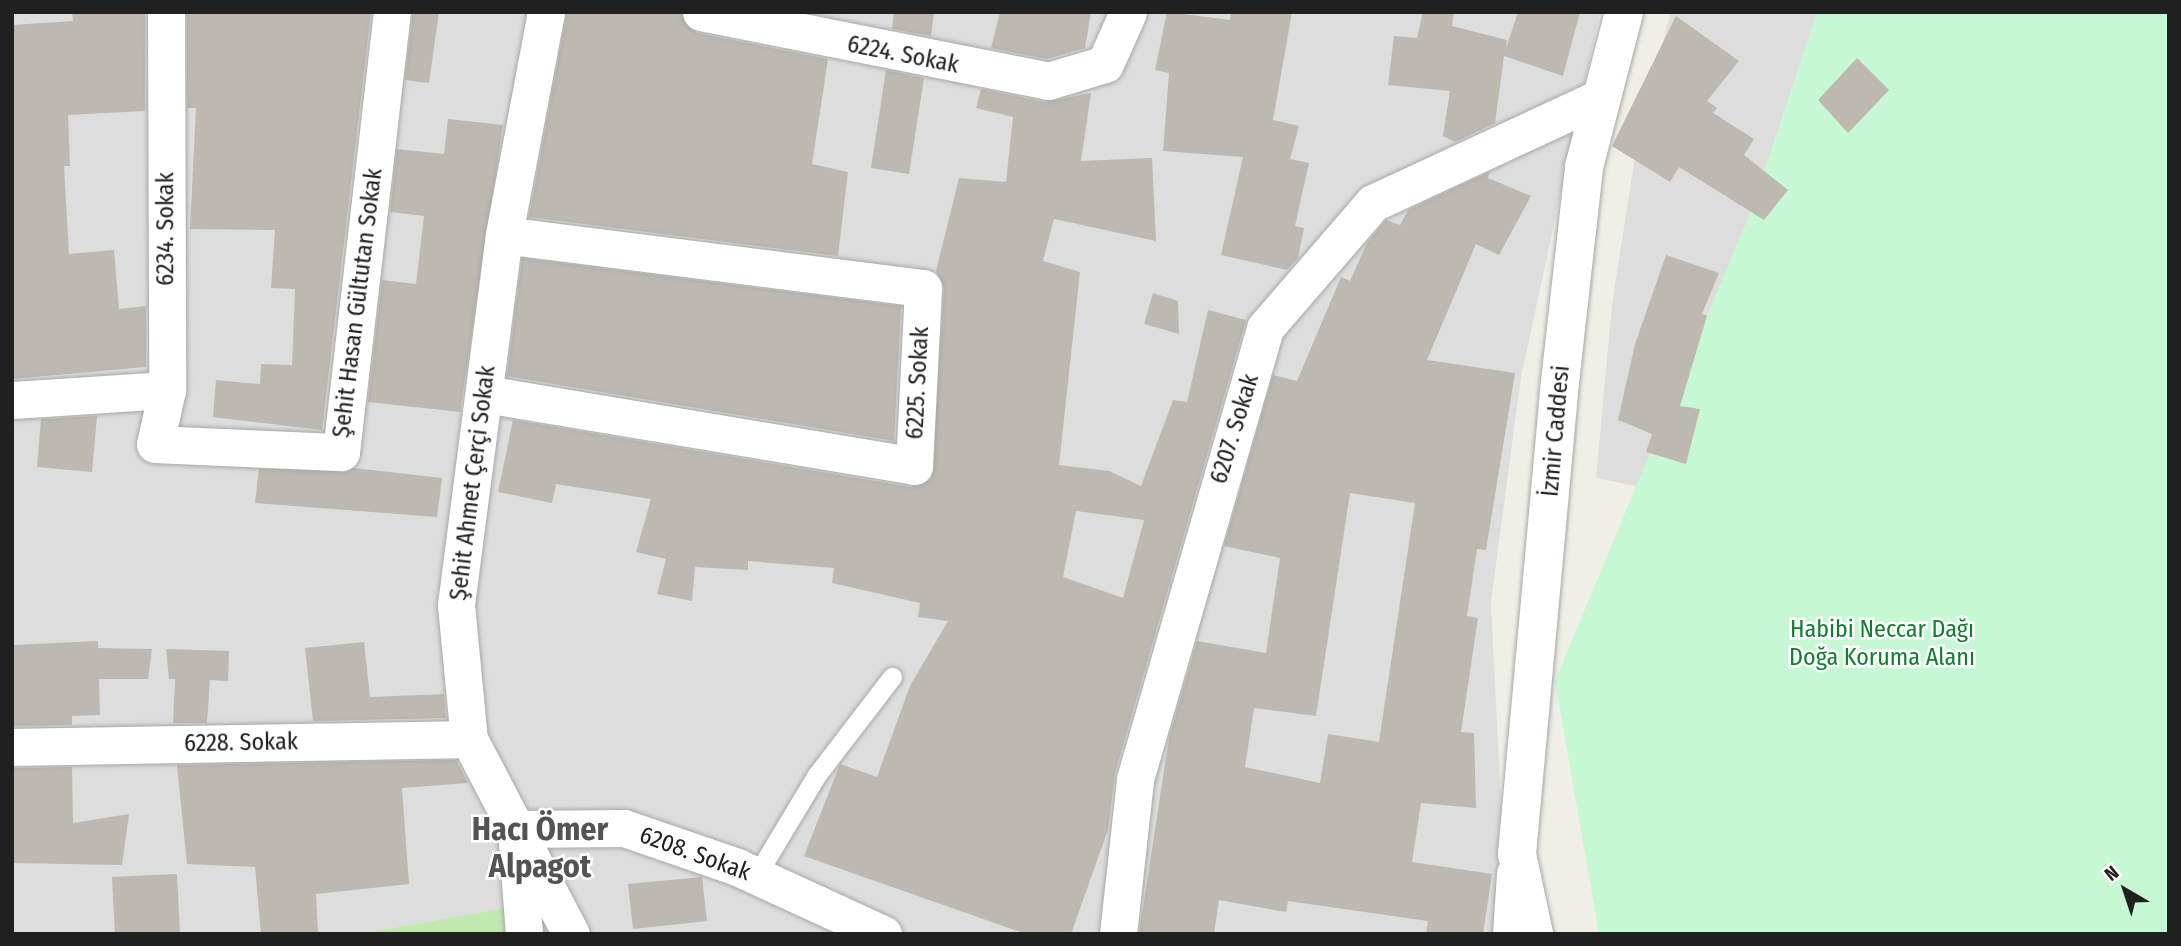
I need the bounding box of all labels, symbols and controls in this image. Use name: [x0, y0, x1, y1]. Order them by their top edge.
street label: 6224. Sokak: [845, 30, 961, 80]
street label: Şehit Hasan Gültutan Sokak: [327, 167, 389, 439]
street label: 6234. Sokak: [152, 172, 180, 286]
street label: 6225. Sokak: [901, 326, 935, 440]
street label: Şehit Ahmet Çerçi Sokak: [444, 364, 502, 602]
street label: İzmir Caddesi: [1536, 364, 1576, 498]
street label: 6207. Sokak: [1205, 371, 1265, 487]
park label: Habibi Neccar Dağı Doğa Koruma Alanı: [1789, 616, 1975, 672]
street label: 6228. Sokak: [184, 728, 298, 758]
district label: Hacı Ömer Alpagot: [472, 811, 608, 886]
street label: 6208. Sokak: [636, 821, 754, 887]
north arrow: [2090, 855, 2160, 925]
text: N: [2100, 861, 2123, 886]

